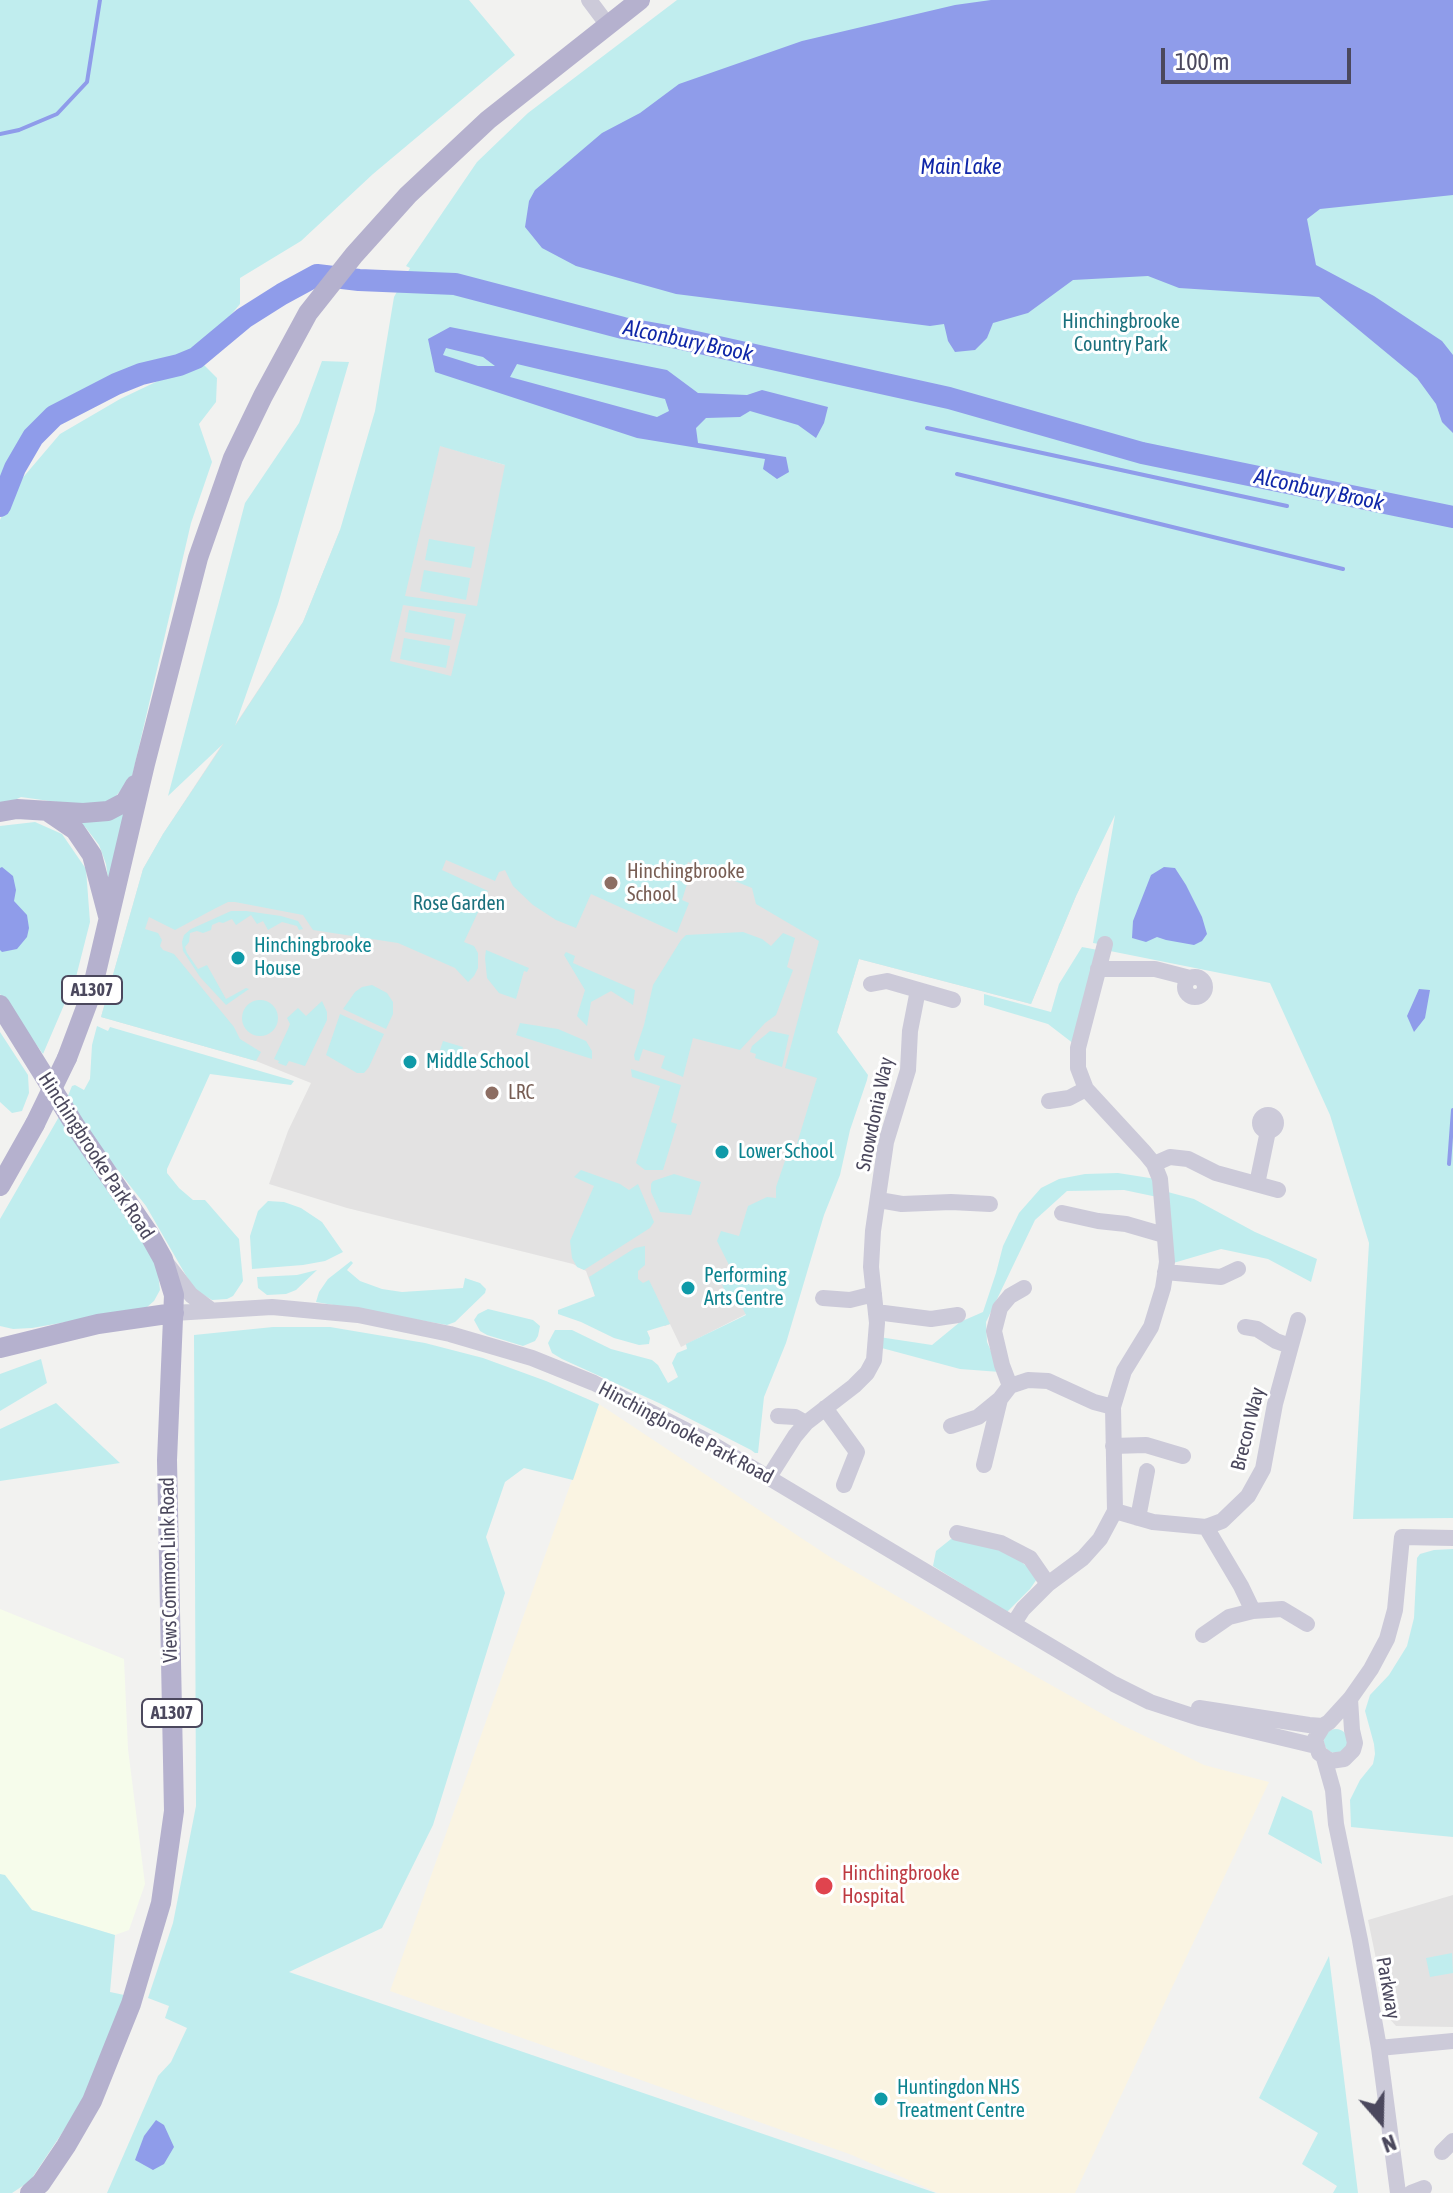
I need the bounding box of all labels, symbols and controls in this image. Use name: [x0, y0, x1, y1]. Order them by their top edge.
scale bar: [1165, 32, 1355, 82]
text: 100 m: [1175, 48, 1229, 75]
water label: Main Lake: [920, 154, 1002, 180]
park label: Hinchingbrooke Country Park: [1062, 310, 1180, 357]
water label: Alconbury Brook: [621, 314, 755, 368]
water label: Alconbury Brook: [1252, 463, 1386, 517]
place label: Hinchingbrooke School: [627, 860, 745, 907]
marker: Hinchingbrooke School: [602, 874, 620, 892]
park label: Rose Garden: [413, 892, 505, 916]
place label: Hinchingbrooke House: [254, 934, 372, 981]
marker: Hinchingbrooke House: [229, 949, 247, 967]
road number: A1307: [62, 976, 122, 1004]
place label: Middle School: [426, 1050, 529, 1074]
marker: Middle School: [401, 1053, 419, 1071]
street label: Snowdonia Way: [851, 1055, 899, 1173]
street label: Hinchingbrooke Park Road: [33, 1068, 159, 1244]
place label: LRC: [508, 1081, 535, 1105]
marker: LRC: [483, 1084, 501, 1102]
place label: Lower School: [738, 1140, 834, 1164]
marker: Lower School: [713, 1143, 731, 1161]
place label: Performing Arts Centre: [704, 1264, 786, 1311]
marker: Performing Arts Centre: [679, 1279, 697, 1297]
street label: Hinchingbrooke Park Road: [594, 1377, 778, 1489]
street label: Brecon Way: [1226, 1385, 1270, 1473]
street label: Views Common Link Road: [155, 1477, 183, 1663]
road number: A1307: [142, 1699, 202, 1727]
place label: Hinchingbrooke Hospital: [842, 1862, 960, 1909]
marker: Hinchingbrooke Hospital: [813, 1875, 835, 1897]
street label: Parkway: [1371, 1955, 1405, 2021]
place label: Huntingdon NHS Treatment Centre: [897, 2076, 1025, 2123]
north arrow: [1341, 2081, 1421, 2161]
marker: Huntingdon NHS Treatment Centre: [872, 2090, 890, 2108]
text: N: [1379, 2129, 1400, 2158]

